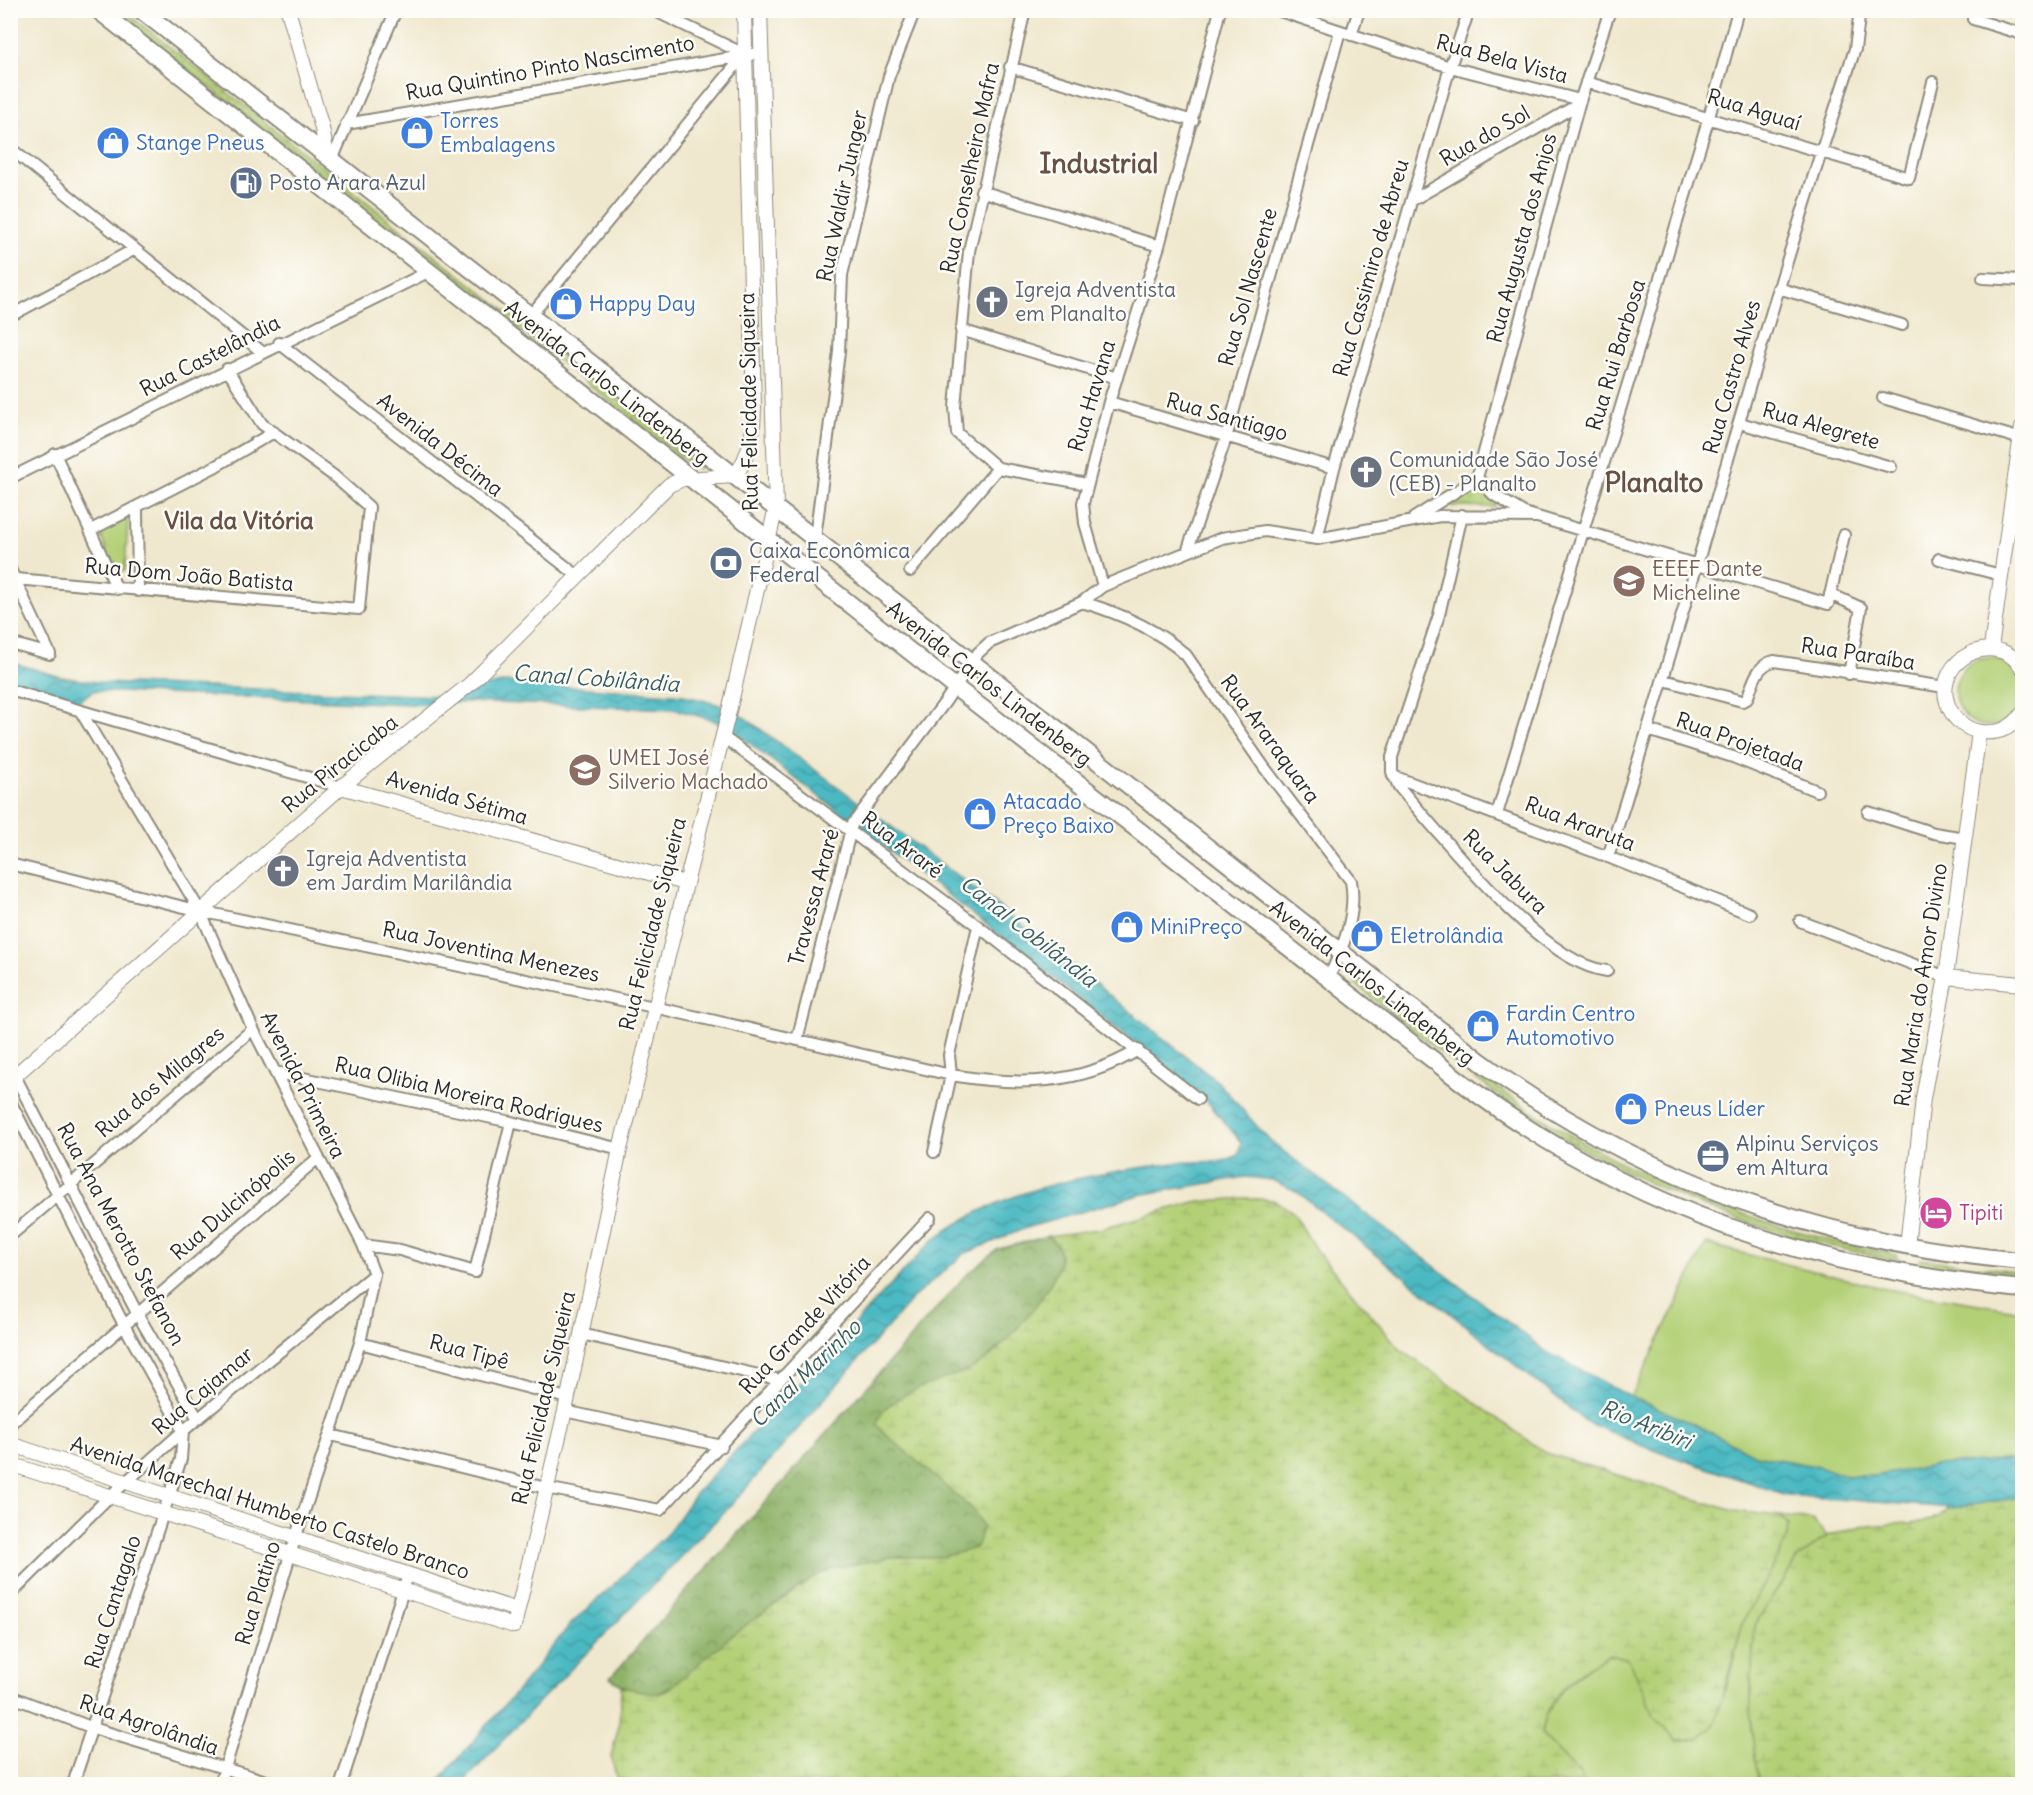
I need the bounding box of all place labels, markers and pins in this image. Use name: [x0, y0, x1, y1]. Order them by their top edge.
place label: Torres Embalagens: [440, 107, 556, 158]
shop icon: Torres Embalagens: [399, 115, 435, 151]
shop icon: Stange Pneus: [95, 125, 131, 161]
place label: Stange Pneus: [136, 129, 265, 156]
fuel station icon: Posto Arara Azul: [228, 165, 264, 201]
place label: Posto Arara Azul: [269, 169, 426, 196]
place label: Igreja Adventista em Planalto: [1015, 276, 1176, 327]
church icon: Igreja Adventista em Planalto: [974, 284, 1010, 320]
shop icon: Happy Day: [548, 286, 584, 322]
place label: Happy Day: [589, 290, 696, 317]
place label: Comunidade São José (CEB) - Planalto: [1389, 446, 1598, 497]
church icon: Comunidade São José (CEB) - Planalto: [1348, 454, 1384, 490]
place label: Caixa Econômica Federal: [749, 537, 910, 588]
bank icon: Caixa Econômica Federal: [708, 545, 744, 581]
place label: EEEF Dante Micheline: [1652, 555, 1763, 606]
school or university icon: EEEF Dante Micheline: [1611, 563, 1647, 599]
place label: UMEI José Silverio Machado: [608, 744, 768, 795]
school or university icon: UMEI José Silverio Machado: [567, 752, 603, 788]
place label: Atacado Preço Baixo: [1003, 788, 1114, 839]
shop icon: Atacado Preço Baixo: [962, 796, 998, 832]
place label: Igreja Adventista em Jardim Marilândia: [306, 845, 512, 896]
church icon: Igreja Adventista em Jardim Marilândia: [265, 853, 301, 889]
shop icon: MiniPreço: [1109, 909, 1145, 945]
place label: MiniPreço: [1150, 913, 1243, 940]
shop icon: Eletrolândia: [1349, 918, 1385, 954]
place label: Eletrolândia: [1390, 922, 1504, 949]
place label: Fardin Centro Automotivo: [1506, 1000, 1635, 1051]
shop icon: Fardin Centro Automotivo: [1465, 1008, 1501, 1044]
shop icon: Pneus Líder: [1613, 1091, 1649, 1127]
place label: Pneus Líder: [1654, 1095, 1766, 1122]
place label: Alpinu Serviços em Altura: [1736, 1130, 1879, 1181]
office icon: Alpinu Serviços em Altura: [1695, 1138, 1731, 1174]
hotel icon: Tipiti: [1918, 1195, 1954, 1231]
place label: Tipiti: [1959, 1199, 2003, 1226]

